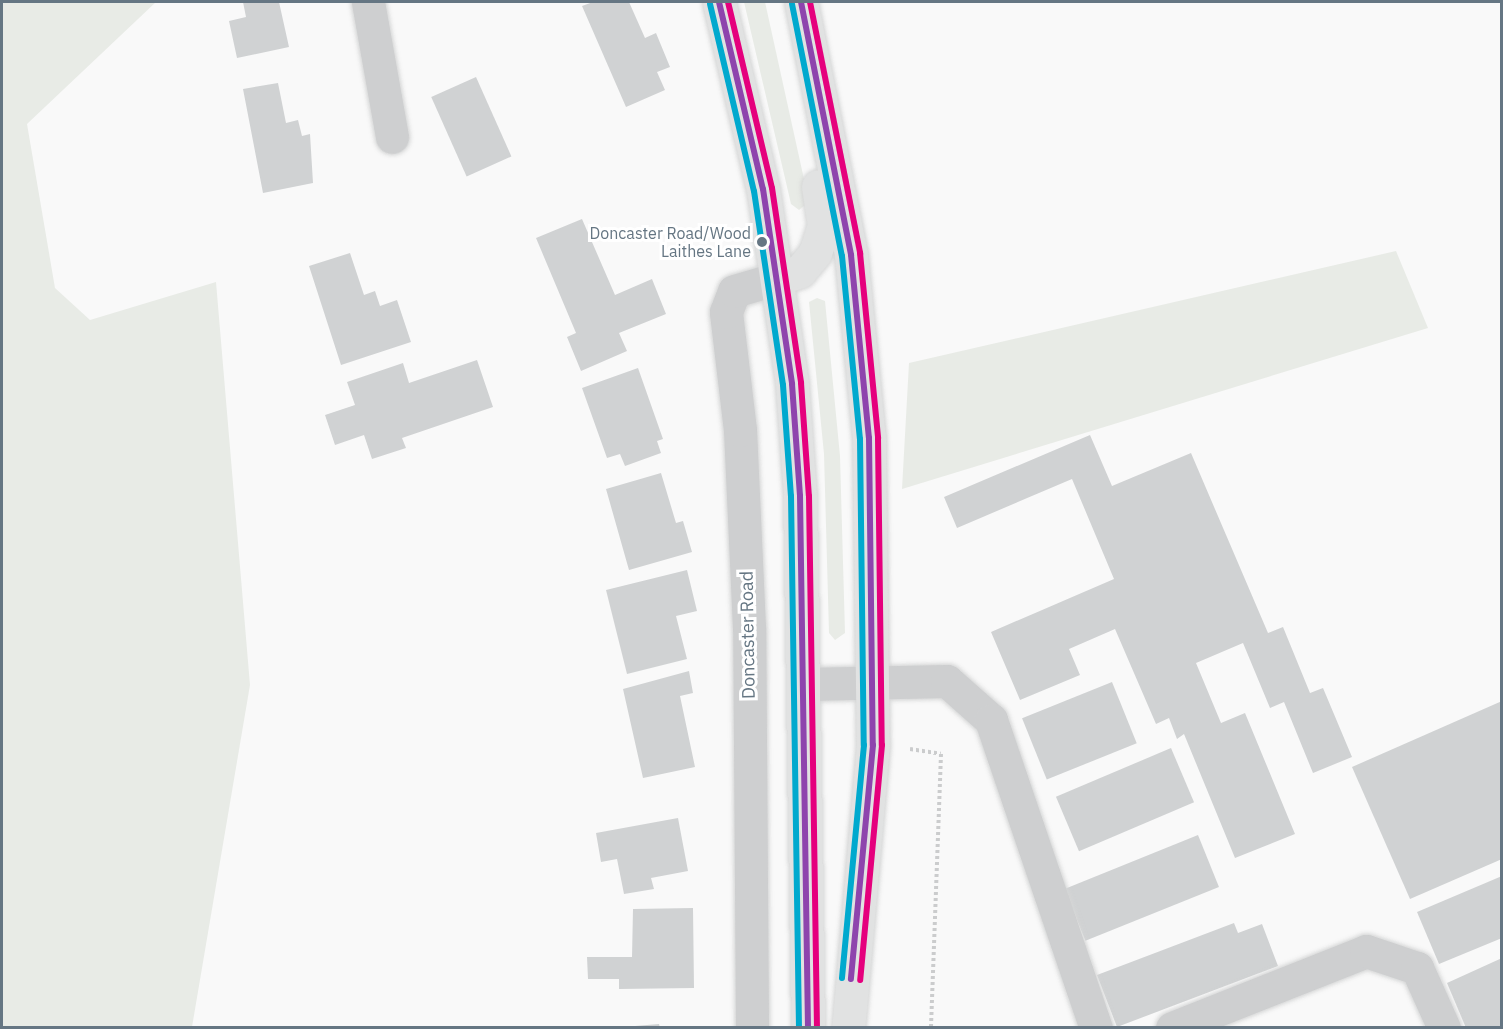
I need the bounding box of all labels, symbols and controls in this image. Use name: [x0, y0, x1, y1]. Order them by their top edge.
place label: Doncaster Road/Wood Laithes Lane: [590, 223, 751, 261]
marker: Doncaster Road/Wood Laithes Lane: [756, 236, 768, 248]
street label: Doncaster Road: [736, 571, 760, 699]

